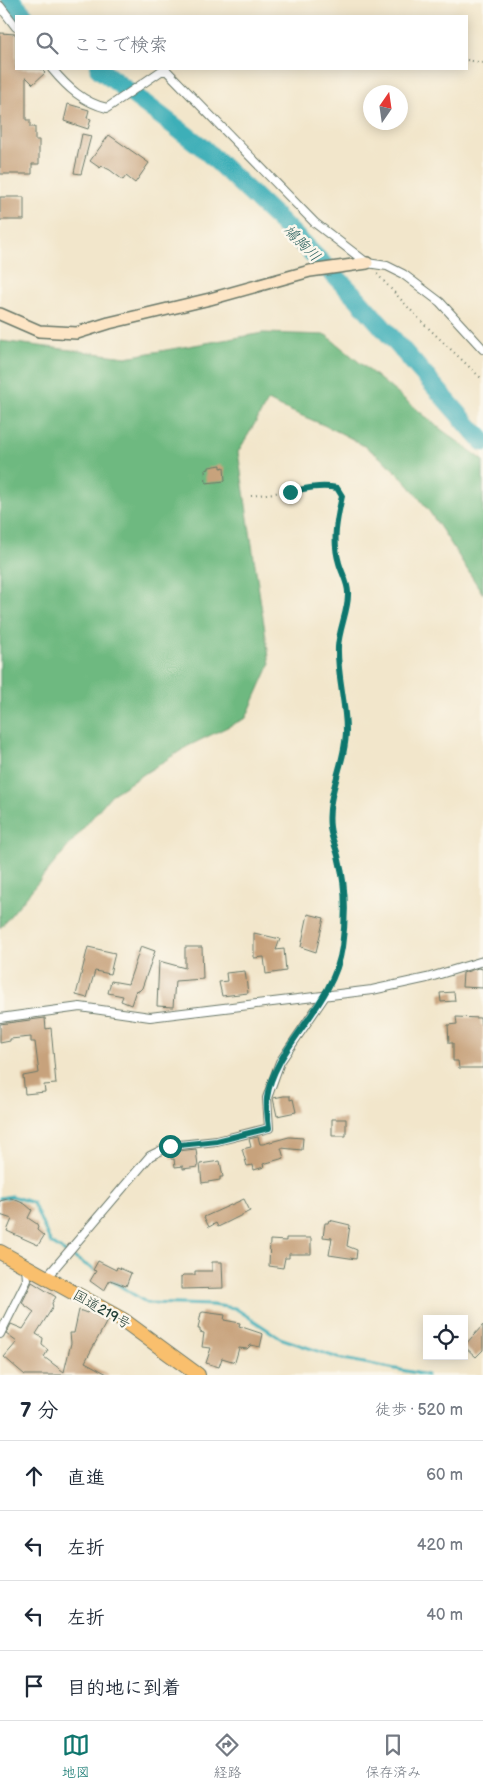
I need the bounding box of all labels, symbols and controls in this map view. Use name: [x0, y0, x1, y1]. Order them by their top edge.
search box: [15, 15, 468, 70]
icon: search: [33, 29, 61, 57]
text: ここで検索: [73, 34, 168, 57]
north arrow: [363, 85, 408, 130]
water label: 鳩胸川: [279, 221, 324, 266]
route end: [279, 481, 302, 504]
route start: [159, 1135, 182, 1158]
street label: 国道219号: [70, 1286, 134, 1333]
map controls: [423, 1315, 468, 1360]
button: locate: [423, 1315, 468, 1360]
text: 7 分: [20, 1398, 58, 1423]
text: 徒歩 · 520 m: [375, 1401, 463, 1420]
icon: ahead: [20, 1462, 48, 1490]
text: 60 m: [426, 1466, 463, 1485]
text: 直進: [67, 1467, 105, 1490]
icon: left: [20, 1532, 48, 1560]
text: 420 m: [417, 1536, 463, 1555]
text: 左折: [67, 1537, 105, 1560]
icon: left: [20, 1602, 48, 1630]
text: 40 m: [426, 1606, 463, 1625]
text: 左折: [67, 1607, 105, 1630]
icon: arrive: [20, 1672, 48, 1700]
text: 目的地に到着: [67, 1677, 181, 1700]
tab: 地図: [62, 1731, 90, 1781]
tab: 経路: [213, 1731, 241, 1781]
tab: 保存済み: [365, 1731, 421, 1781]

